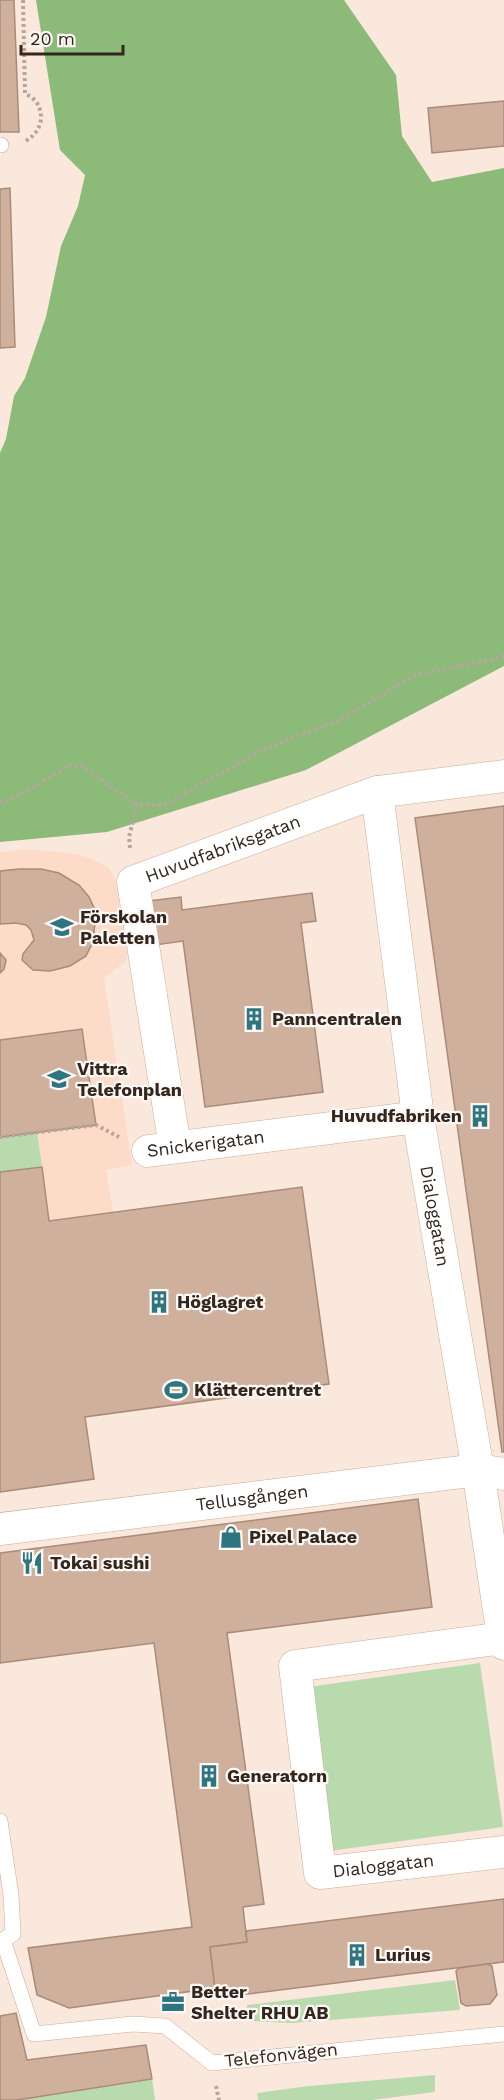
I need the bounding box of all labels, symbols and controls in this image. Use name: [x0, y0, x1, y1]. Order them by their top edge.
scale bar: [21, 18, 123, 56]
text: 20 m: [30, 28, 75, 49]
street label: Huvudfabriksgatan: [142, 810, 303, 887]
place label: Förskolan Paletten: [80, 906, 167, 948]
school or university icon: Förskolan Paletten: [49, 914, 75, 940]
building icon: Panncentralen: [241, 1006, 267, 1032]
place label: Panncentralen: [272, 1008, 402, 1029]
place label: Vittra Telefonplan: [77, 1058, 182, 1100]
school or university icon: Vittra Telefonplan: [46, 1066, 72, 1092]
building icon: Huvudfabriken: [467, 1103, 493, 1129]
place label: Huvudfabriken: [331, 1105, 462, 1126]
street label: Snickerigatan: [146, 1125, 265, 1161]
street label: Dialoggatan: [416, 1164, 454, 1268]
building icon: Höglagret: [146, 1289, 172, 1315]
place label: Höglagret: [177, 1291, 264, 1312]
sports icon: Klättercentret: [163, 1377, 189, 1403]
place label: Klättercentret: [194, 1379, 321, 1400]
street label: Tellusgången: [195, 1480, 309, 1515]
shop icon: Pixel Palace: [218, 1524, 244, 1550]
place label: Pixel Palace: [249, 1526, 357, 1547]
restaurant icon: Tokai sushi: [19, 1550, 45, 1576]
place label: Tokai sushi: [50, 1552, 150, 1573]
building icon: Generatorn: [196, 1763, 222, 1789]
place label: Generatorn: [227, 1765, 327, 1786]
street label: Dialoggatan: [331, 1849, 435, 1882]
building icon: Lurius: [344, 1942, 370, 1968]
place label: Lurius: [375, 1944, 431, 1965]
place label: Better Shelter RHU AB: [191, 1981, 328, 2023]
office icon: Better Shelter RHU AB: [160, 1989, 186, 2015]
street label: Telefonvägen: [223, 2038, 339, 2071]

